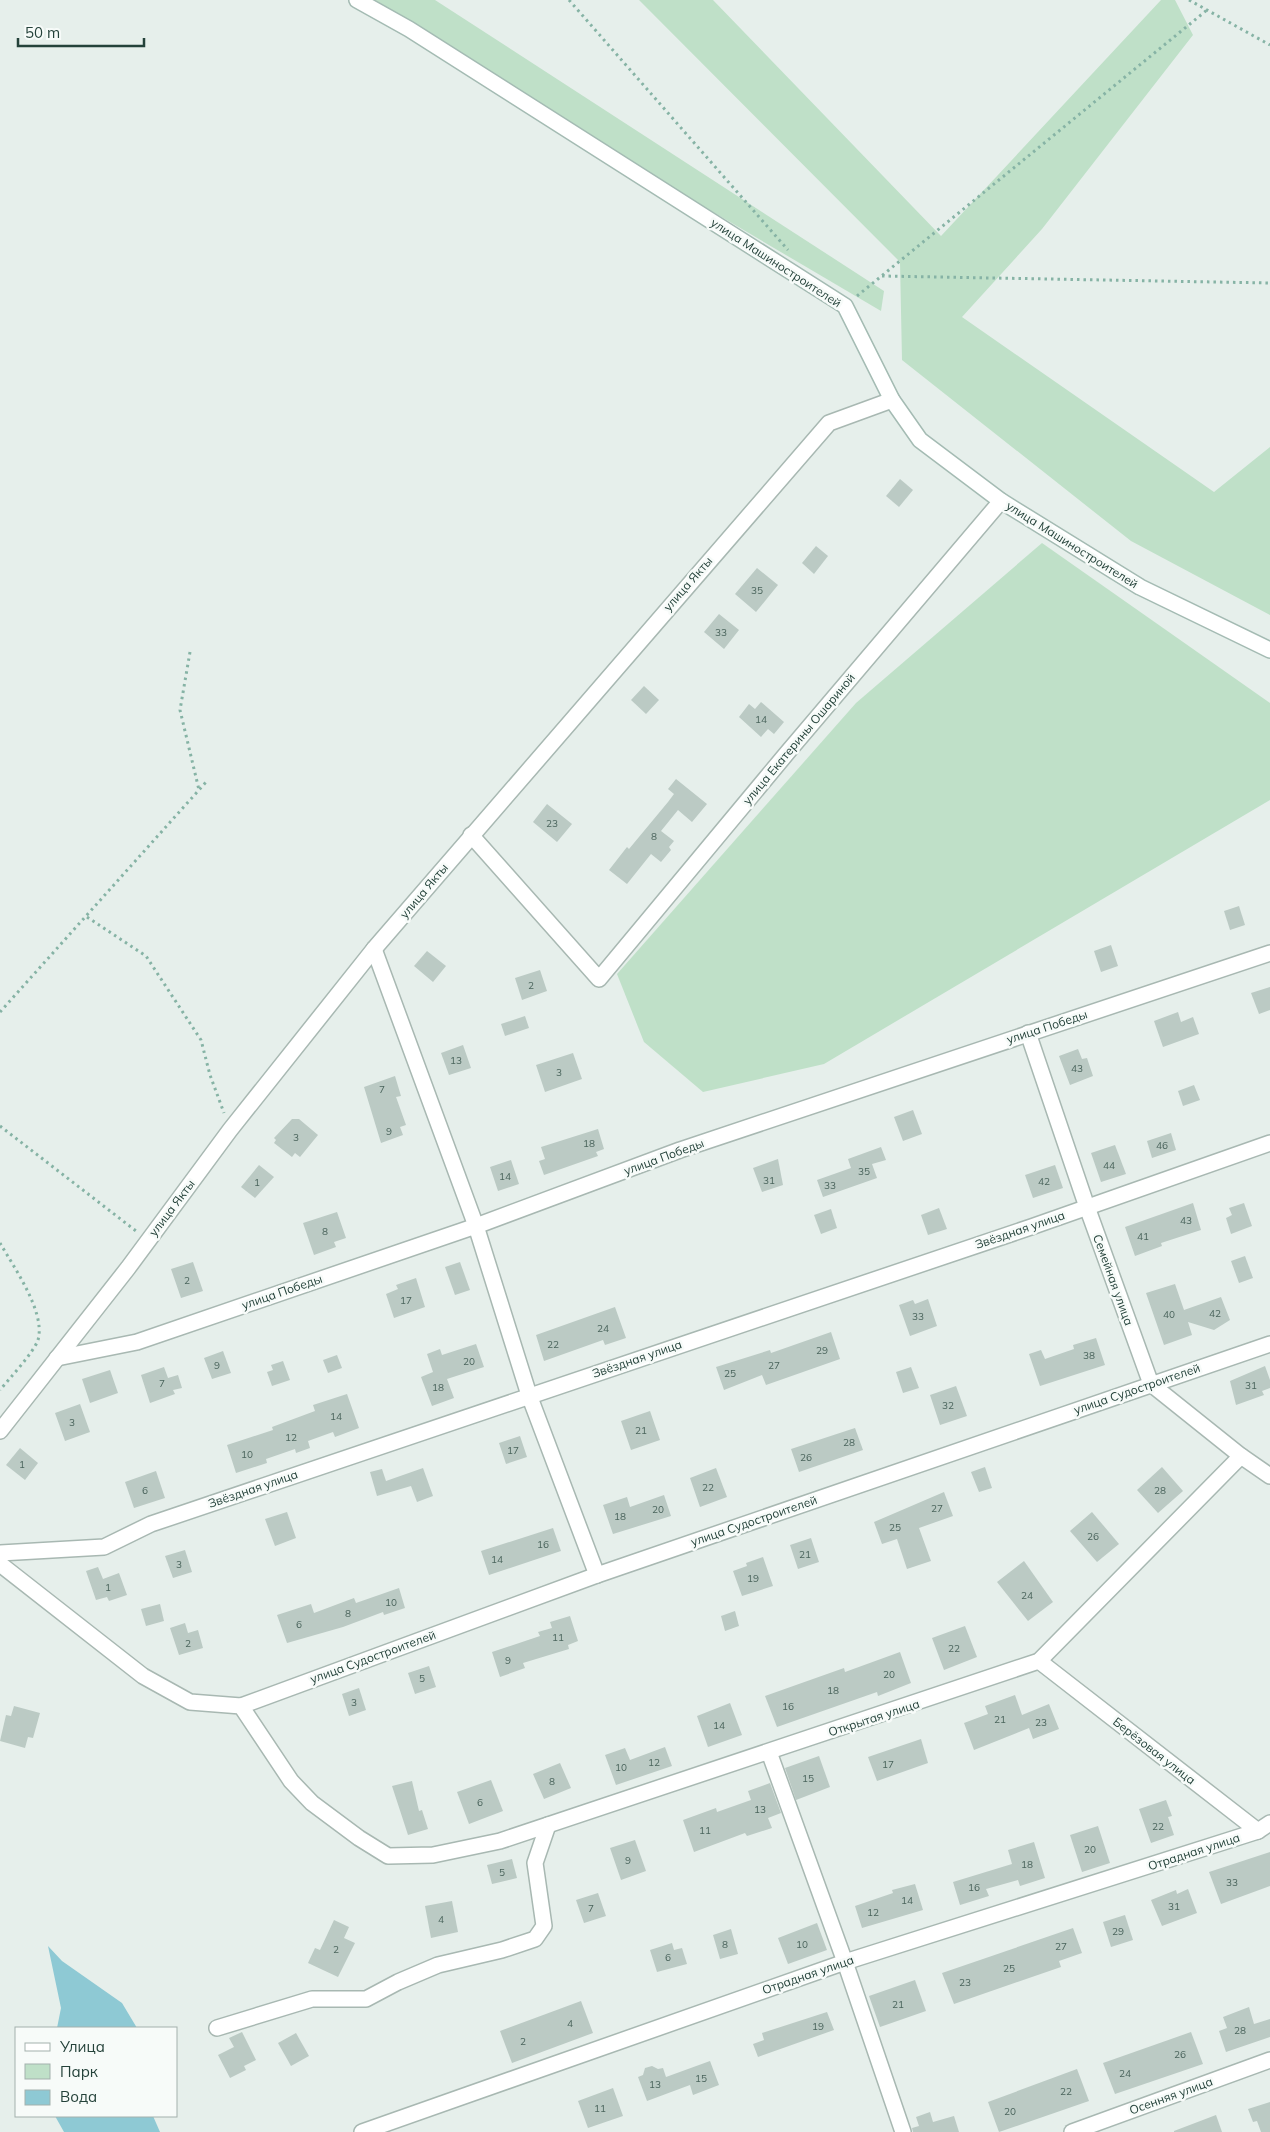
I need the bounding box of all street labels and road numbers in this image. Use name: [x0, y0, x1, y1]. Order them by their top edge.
street label: улица Машиностроителей: [708, 215, 844, 310]
street label: улица Машиностроителей: [1004, 498, 1141, 591]
street label: улица Якты: [660, 553, 715, 614]
street label: улица Екатерины Ошариной: [739, 670, 858, 807]
street label: улица Якты: [396, 860, 451, 921]
street label: улица Победы: [1005, 1006, 1089, 1047]
street label: улица Победы: [622, 1135, 706, 1178]
street label: улица Якты: [145, 1176, 198, 1239]
street label: Звёздная улица: [973, 1207, 1067, 1252]
street label: Семейная улица: [1090, 1232, 1137, 1327]
street label: улица Победы: [240, 1271, 324, 1312]
street label: Звёздная улица: [590, 1336, 684, 1381]
street label: улица Судостроителей: [1072, 1360, 1202, 1417]
street label: Звёздная улица: [206, 1466, 300, 1511]
street label: улица Судостроителей: [689, 1492, 819, 1549]
street label: улица Судостроителей: [308, 1627, 438, 1686]
street label: Открытая улица: [826, 1696, 921, 1739]
street label: Берёзовая улица: [1110, 1714, 1199, 1787]
street label: Отрадная улица: [1146, 1830, 1242, 1873]
street label: Отрадная улица: [760, 1952, 856, 1997]
street label: Осенняя улица: [1127, 2074, 1215, 2118]

